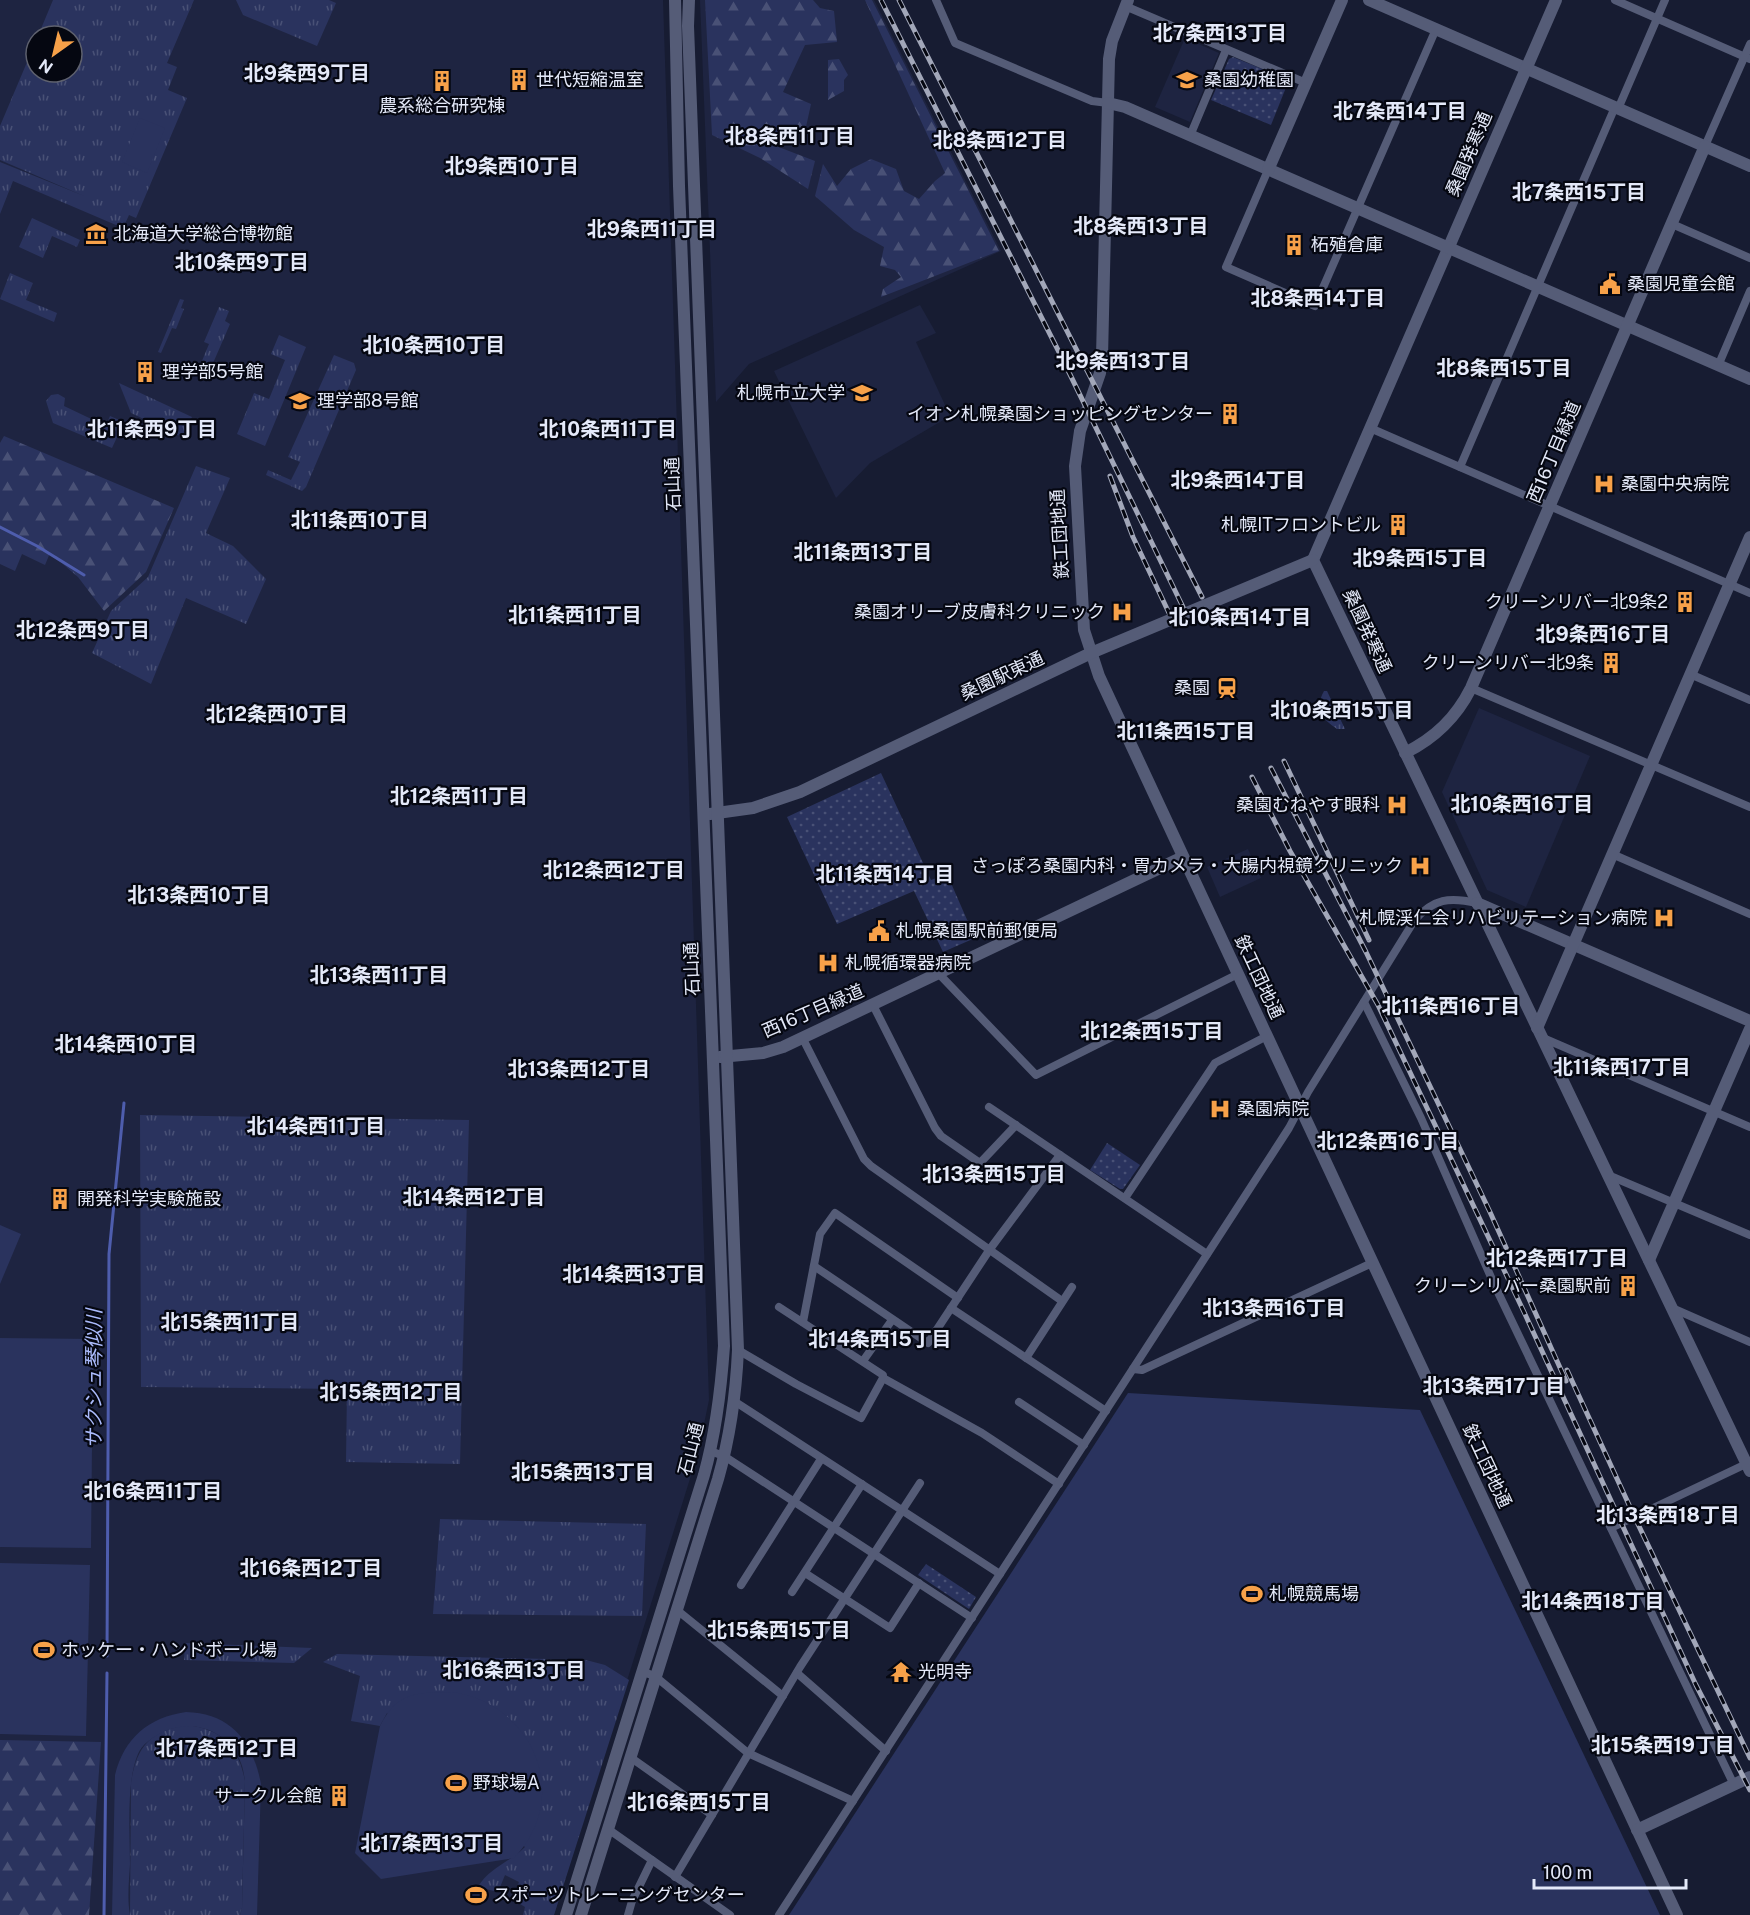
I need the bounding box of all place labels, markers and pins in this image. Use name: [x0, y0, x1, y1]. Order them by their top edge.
building icon: 世代短縮温室: [507, 68, 531, 92]
school or university icon: 桑園幼稚園: [1175, 68, 1199, 92]
building icon: 農系総合研究棟: [430, 69, 454, 93]
place label: 世代短縮温室: [536, 69, 644, 90]
place label: 桑園幼稚園: [1204, 69, 1294, 90]
place label: 農系総合研究棟: [379, 95, 505, 116]
museum icon: 北海道大学総合博物館: [84, 222, 108, 246]
place label: 北海道大学総合博物館: [113, 223, 293, 244]
building icon: 柘殖倉庫: [1282, 233, 1306, 257]
place label: 柘殖倉庫: [1311, 234, 1383, 255]
public building icon: 桑園児童会館: [1598, 272, 1622, 296]
place label: 桑園児童会館: [1627, 273, 1735, 294]
building icon: 理学部5号館: [133, 360, 157, 384]
place label: 理学部5号館: [162, 361, 264, 382]
school or university icon: 札幌市立大学: [850, 381, 874, 405]
place label: 札幌市立大学: [737, 382, 845, 403]
school or university icon: 理学部8号館: [288, 389, 312, 413]
place label: 理学部8号館: [317, 390, 419, 411]
building icon: イオン札幌桑園ショッピングセンター: [1218, 402, 1242, 426]
place label: イオン札幌桑園ショッピングセンター: [907, 403, 1213, 424]
hospital icon: 桑園中央病院: [1592, 472, 1616, 496]
place label: 桑園中央病院: [1621, 473, 1729, 494]
building icon: 札幌ITフロントビル: [1386, 513, 1410, 537]
place label: 札幌ITフロントビル: [1221, 514, 1381, 535]
building icon: クリーンリバー北9条2: [1673, 590, 1697, 614]
place label: クリーンリバー北9条2: [1485, 591, 1668, 612]
hospital icon: 桑園オリーブ皮膚科クリニック: [1110, 600, 1134, 624]
place label: 桑園オリーブ皮膚科クリニック: [854, 601, 1105, 622]
building icon: クリーンリバー北9条: [1599, 651, 1623, 675]
place label: クリーンリバー北9条: [1422, 652, 1594, 673]
station icon: 桑園: [1215, 676, 1239, 700]
place label: 桑園: [1174, 677, 1210, 698]
hospital icon: 桑園むねやす眼科: [1385, 793, 1409, 817]
place label: 桑園むねやす眼科: [1236, 794, 1380, 815]
hospital icon: さっぽろ桑園内科・胃カメラ・大腸内視鏡クリニック: [1408, 854, 1432, 878]
place label: さっぽろ桑園内科・胃カメラ・大腸内視鏡クリニック: [971, 855, 1403, 876]
hospital icon: 札幌渓仁会リハビリテーション病院: [1652, 906, 1676, 930]
place label: 札幌渓仁会リハビリテーション病院: [1359, 907, 1647, 928]
public building icon: 札幌桑園駅前郵便局: [867, 919, 891, 943]
place label: 札幌桑園駅前郵便局: [896, 920, 1058, 941]
hospital icon: 札幌循環器病院: [816, 951, 840, 975]
place label: 札幌循環器病院: [845, 952, 971, 973]
hospital icon: 桑園病院: [1208, 1097, 1232, 1121]
place label: 桑園病院: [1237, 1098, 1309, 1119]
building icon: 開発科学実験施設: [48, 1187, 72, 1211]
place label: 開発科学実験施設: [77, 1188, 221, 1209]
building icon: クリーンリバー桑園駅前: [1616, 1274, 1640, 1298]
place label: クリーンリバー桑園駅前: [1414, 1275, 1611, 1296]
sports icon: 札幌競馬場: [1240, 1582, 1264, 1606]
place label: 札幌競馬場: [1269, 1583, 1359, 1604]
sports icon: ホッケー・ハンドボール場: [32, 1638, 56, 1662]
place label: ホッケー・ハンドボール場: [61, 1639, 277, 1660]
temple icon: 光明寺: [889, 1660, 913, 1684]
place label: 光明寺: [918, 1661, 972, 1682]
sports icon: 野球場A: [444, 1771, 468, 1795]
place label: 野球場A: [473, 1772, 540, 1793]
building icon: サークル会館: [327, 1784, 351, 1808]
place label: サークル会館: [215, 1785, 322, 1806]
sports icon: スポーツトレーニングセンター: [464, 1883, 488, 1907]
place label: スポーツトレーニングセンター: [493, 1884, 745, 1905]

